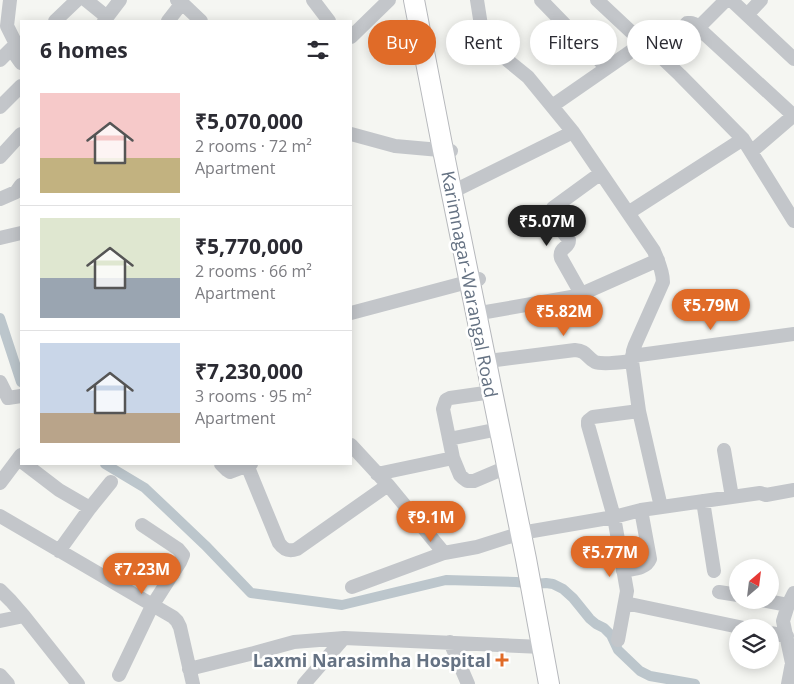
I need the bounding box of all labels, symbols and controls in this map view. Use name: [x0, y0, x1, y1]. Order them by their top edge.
chip: Buy: [368, 20, 436, 65]
chip: Rent: [446, 20, 520, 65]
chip: Filters: [530, 20, 617, 65]
chip: New: [627, 20, 701, 65]
text: 6 homes: [40, 36, 128, 64]
icon: filters: [304, 36, 332, 64]
text: ₹5,070,000: [195, 107, 303, 135]
icon: home: [80, 113, 140, 173]
text: 2 rooms · 72 m²: [195, 135, 312, 157]
text: Apartment: [195, 157, 275, 179]
street label: Karimnagar-Warangal Road: [436, 169, 504, 399]
pin: ₹5.07M: [506, 204, 588, 247]
text: ₹5.07M: [519, 210, 575, 232]
text: ₹5,770,000: [195, 232, 303, 260]
icon: home: [80, 238, 140, 298]
text: 2 rooms · 66 m²: [195, 260, 312, 282]
text: Apartment: [195, 282, 275, 304]
pin: ₹5.79M: [670, 288, 752, 331]
pin: ₹5.82M: [523, 294, 605, 337]
text: ₹5.79M: [683, 294, 739, 316]
text: ₹5.82M: [536, 300, 592, 322]
text: ₹7,230,000: [195, 357, 303, 385]
icon: home: [80, 363, 140, 423]
text: 3 rooms · 95 m²: [195, 385, 312, 407]
text: Apartment: [195, 407, 275, 429]
pin: ₹9.1M: [396, 500, 466, 543]
text: ₹9.1M: [407, 506, 455, 528]
pin: ₹5.77M: [569, 536, 651, 578]
text: ₹5.77M: [582, 541, 638, 563]
pin: ₹7.23M: [101, 552, 183, 595]
text: ₹7.23M: [114, 558, 170, 580]
north arrow: [729, 559, 779, 609]
map controls: [729, 559, 779, 669]
button: layers: [729, 619, 779, 669]
place label: Laxmi Narasimha Hospital: [253, 648, 491, 672]
marker: Laxmi Narasimha Hospital: [495, 653, 509, 667]

